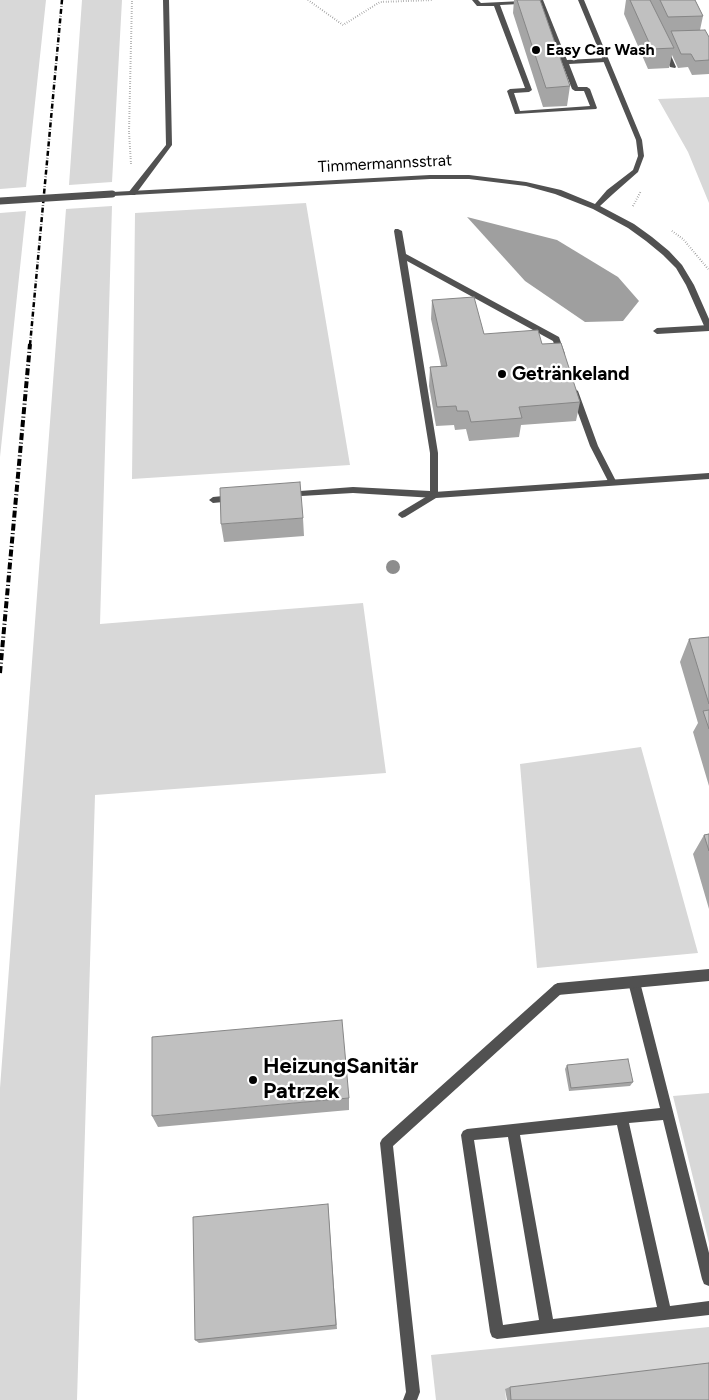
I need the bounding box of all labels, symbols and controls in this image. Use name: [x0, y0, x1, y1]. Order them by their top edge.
place label: Easy Car Wash: [546, 40, 655, 60]
marker: Easy Car Wash: [530, 44, 542, 56]
street label: Timmermannsstrat: [318, 151, 452, 177]
place label: Getränkeland: [512, 363, 629, 385]
marker: Getränkeland: [496, 368, 508, 380]
place label: HeizungSanitär Patrzek: [263, 1054, 418, 1106]
marker: HeizungSanitär Patrzek: [247, 1074, 259, 1086]

